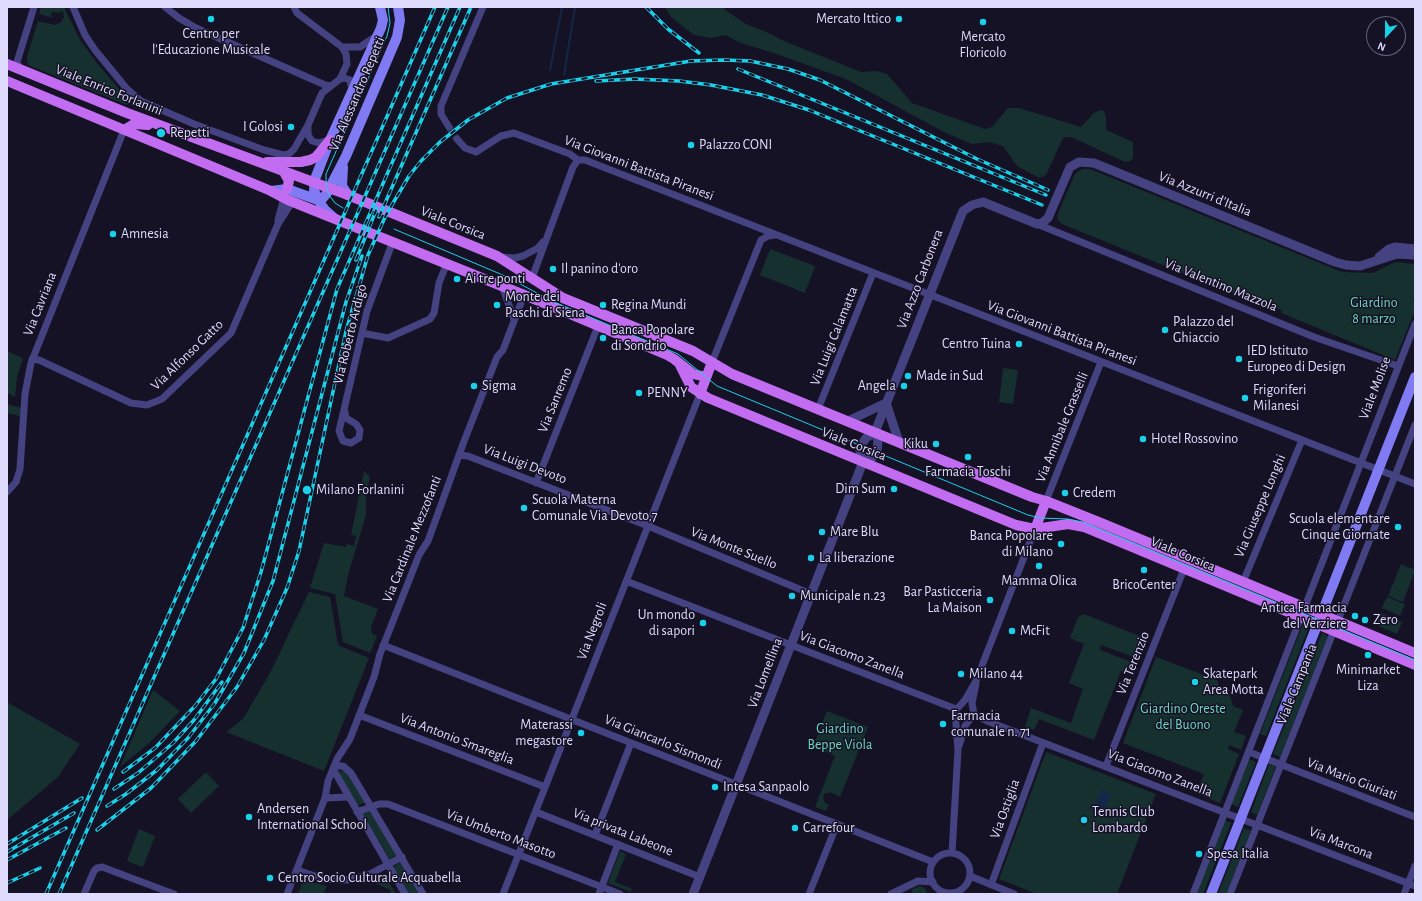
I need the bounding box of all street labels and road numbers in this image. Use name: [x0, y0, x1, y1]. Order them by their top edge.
street label: Via Alessandro Repetti: [325, 34, 389, 154]
street label: Viale Enrico Forlanini: [53, 61, 165, 119]
street label: Via Giovanni Battista Piranesi: [562, 132, 716, 204]
street label: Via Azzurri d'Italia: [1156, 168, 1254, 220]
street label: Viale Corsica: [418, 202, 488, 244]
street label: Via Azzo Carbonera: [893, 227, 947, 331]
street label: Via Valentino Mazzola: [1162, 255, 1280, 315]
street label: Via Cavriana: [20, 270, 60, 338]
street label: Via Roberto Ardigò: [329, 282, 371, 386]
street label: Via Luigi Calamatta: [806, 284, 862, 388]
street label: Via Giovanni Battista Piranesi: [985, 297, 1139, 369]
street label: Via Alfonso Gatto: [147, 316, 227, 394]
street label: Viale Molise: [1355, 354, 1395, 422]
street label: Via Sanremo: [534, 365, 576, 435]
street label: Via Annibale Grasselli: [1032, 369, 1092, 485]
street label: Viale Corsica: [819, 423, 889, 465]
street label: Via Luigi Devoto: [481, 440, 569, 488]
street label: Via Giuseppe Longhi: [1231, 452, 1289, 560]
street label: Via Cardinale Mezzofanti: [379, 473, 445, 605]
street label: Via Monte Suello: [688, 523, 780, 573]
street label: Viale Corsica: [1148, 533, 1218, 575]
street label: Via Negroli: [573, 600, 611, 662]
street label: Via Giacomo Zanella: [797, 627, 907, 683]
street label: Via Terenzio: [1113, 629, 1153, 697]
street label: Via Lomellina: [744, 635, 786, 711]
street label: Viale Campania: [1273, 641, 1321, 727]
street label: Via Antonio Smareglia: [398, 709, 516, 769]
street label: Via Giancarlo Sismondi: [602, 711, 724, 773]
street label: Via Giacomo Zanella: [1105, 745, 1215, 801]
street label: Via Mario Giuriati: [1304, 754, 1400, 804]
street label: Via Ostiglia: [986, 777, 1024, 841]
street label: Via privata Labeone: [570, 804, 676, 860]
street label: Via Umberto Masotto: [444, 805, 558, 863]
street label: Via Marcona: [1306, 823, 1376, 863]

